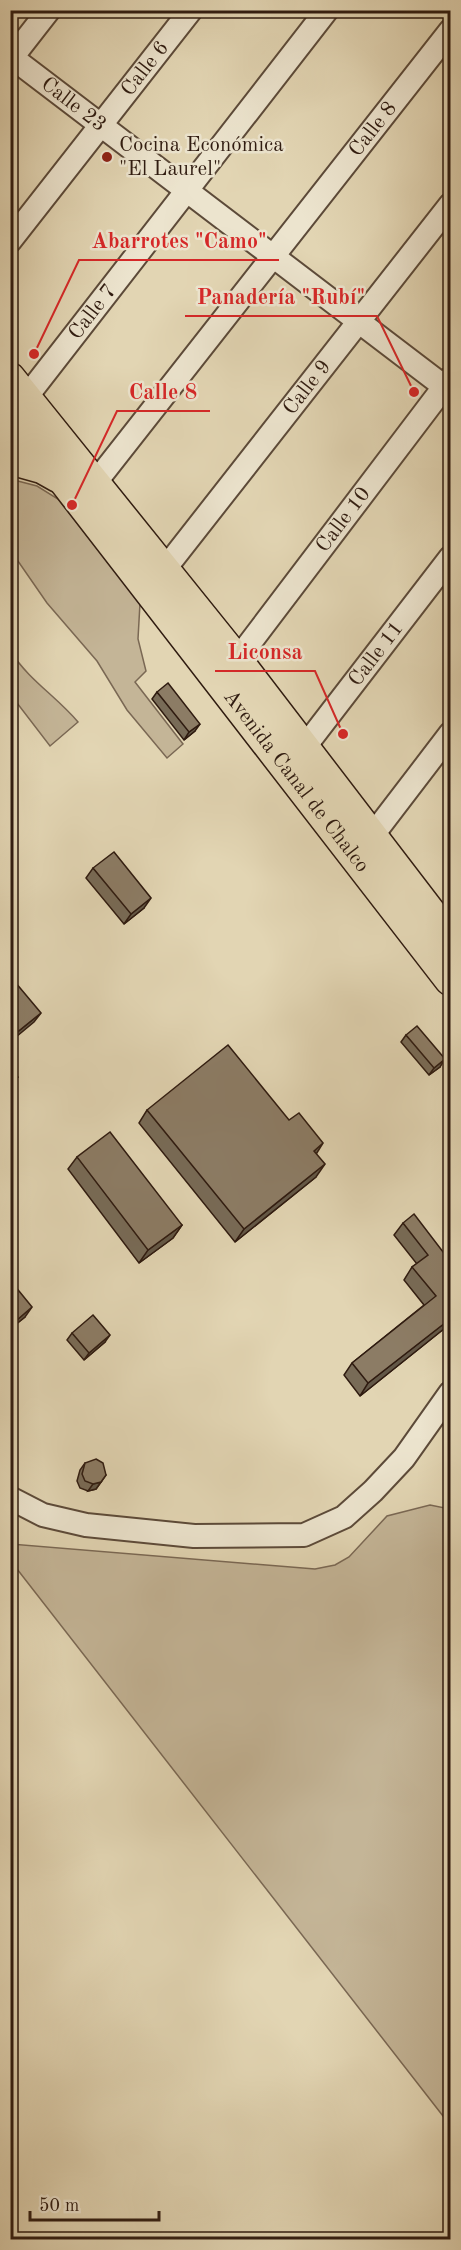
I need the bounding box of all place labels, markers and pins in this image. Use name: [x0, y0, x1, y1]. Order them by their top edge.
place label: Cocina Económica "El Laurel": [119, 135, 284, 180]
marker: Cocina Económica "El Laurel": [100, 150, 114, 164]
callout: Abarrotes "Camo": [79, 220, 279, 260]
callout: Panadería "Rubí": [185, 276, 377, 316]
callout: Calle 8: [117, 371, 210, 411]
callout: Liconsa: [215, 631, 315, 671]

